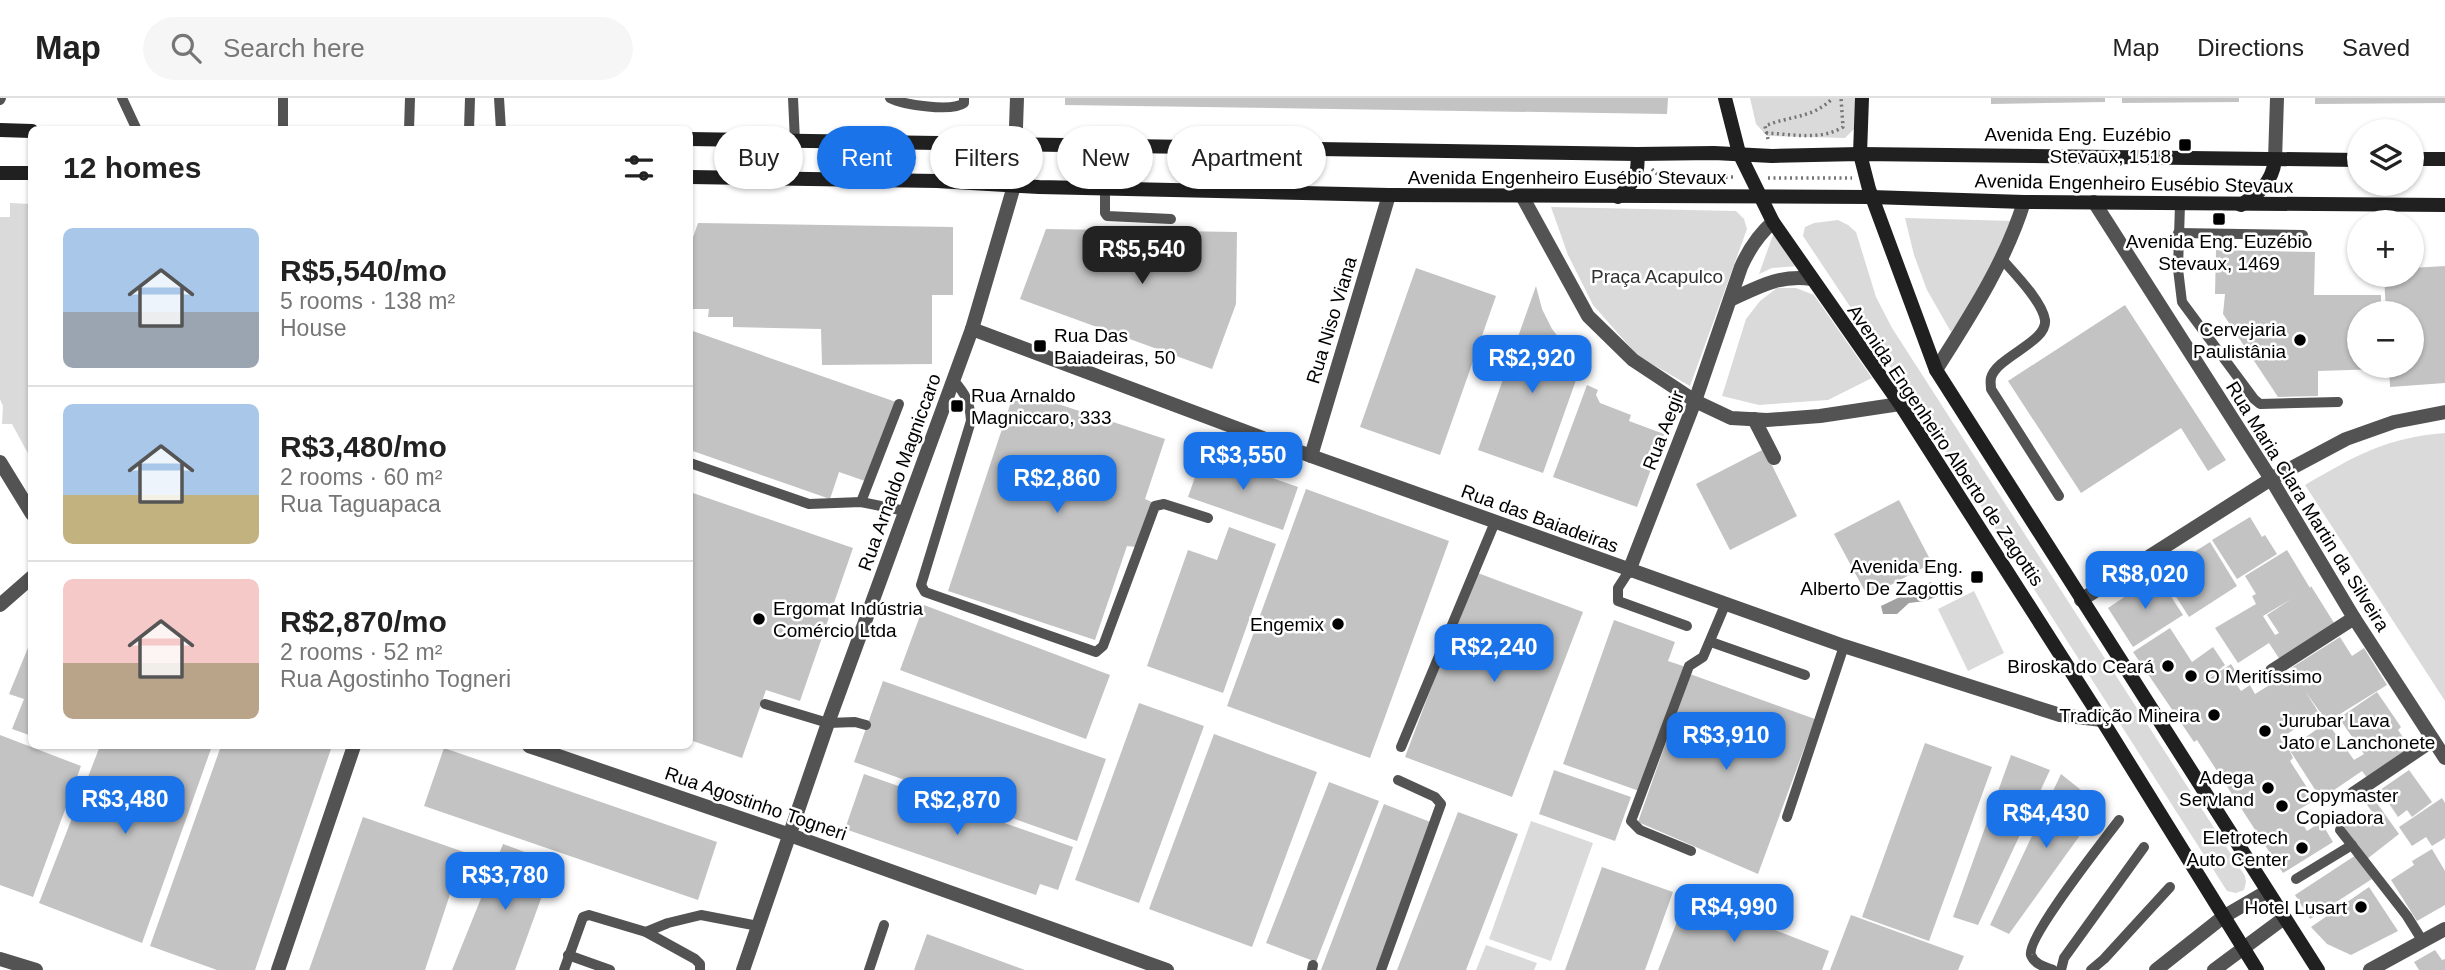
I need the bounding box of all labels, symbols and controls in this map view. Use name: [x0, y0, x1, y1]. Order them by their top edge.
search box: [143, 17, 633, 80]
text: Map: [35, 29, 101, 66]
icon: search: [167, 29, 205, 67]
text: Search here: [223, 33, 365, 63]
text: Map: [2113, 34, 2159, 61]
text: Directions: [2197, 34, 2304, 61]
text: Saved: [2342, 34, 2410, 61]
map controls: [2347, 119, 2424, 378]
button: layers: [2347, 119, 2424, 196]
place label: Avenida Eng. Euzébio Stevaux, 1518: [1984, 124, 2171, 167]
chip: Buy: [714, 126, 803, 189]
chip: Rent: [817, 126, 916, 189]
chip: Filters: [930, 126, 1043, 189]
chip: New: [1057, 126, 1153, 189]
chip: Apartment: [1167, 126, 1326, 189]
marker: Avenida Eng. Euzébio Stevaux, 1518: [2177, 137, 2193, 153]
icon: filters: [620, 149, 658, 187]
text: 12 homes: [63, 151, 201, 184]
street label: Avenida Engenheiro Eusébio Stevaux: [1408, 167, 1727, 188]
street label: Avenida Engenheiro Eusébio Stevaux: [1974, 170, 2294, 197]
button: +: [2347, 210, 2424, 287]
marker: Avenida Eng. Euzébio Stevaux, 1469: [2211, 211, 2227, 227]
pin: R$5,540: [1077, 226, 1207, 286]
place label: Avenida Eng. Euzébio Stevaux, 1469: [2126, 231, 2312, 274]
text: R$5,540: [1099, 236, 1185, 262]
text: R$5,540/mo: [280, 254, 447, 287]
street label: Rua Niso Viana: [1302, 254, 1361, 386]
icon: home: [119, 256, 203, 340]
park label: Praça Acapulco: [1591, 266, 1723, 287]
text: 5 rooms · 138 m²: [280, 288, 455, 314]
street label: Avenida Engenheiro Alberto de Zagottis: [1843, 301, 2048, 590]
button: −: [2347, 301, 2424, 378]
text: House: [280, 315, 346, 341]
place label: Cervejaria Paulistânia: [2193, 319, 2286, 362]
place label: Rua Das Baiadeiras, 50: [1054, 325, 1175, 368]
marker: Cervejaria Paulistânia: [2292, 332, 2308, 348]
pin: R$2,920: [1467, 336, 1597, 395]
marker: Rua Das Baiadeiras, 50: [1032, 338, 1048, 354]
text: R$2,920: [1489, 345, 1575, 371]
street label: Rua Arnaldo Magniccaro: [854, 371, 945, 574]
street label: Rua Maria Clara Martin da Silveira: [2222, 378, 2394, 635]
place label: Rua Arnaldo Magniccaro, 333: [971, 385, 1111, 428]
street label: Rua Aegir: [1639, 387, 1688, 473]
marker: Rua Arnaldo Magniccaro, 333: [949, 398, 965, 414]
text: R$3,480/mo: [280, 430, 447, 463]
icon: home: [119, 432, 203, 516]
pin: R$3,550: [1178, 432, 1308, 492]
text: R$3,550: [1200, 442, 1286, 468]
pin: R$2,860: [992, 456, 1122, 515]
text: 2 rooms · 60 m²: [280, 464, 442, 490]
text: R$2,860: [1014, 465, 1100, 491]
street label: Rua das Baiadeiras: [1458, 480, 1621, 557]
text: Rua Taguapaca: [280, 491, 441, 517]
pin: R$8,020: [2080, 552, 2210, 611]
place label: Avenida Eng. Alberto De Zagottis: [1800, 556, 1963, 599]
text: R$8,020: [2102, 561, 2188, 587]
marker: Avenida Eng. Alberto De Zagottis: [1969, 569, 1985, 585]
place label: Ergomat Indústria Comércio Ltda: [773, 598, 923, 641]
text: R$2,870/mo: [280, 605, 447, 638]
icon: home: [119, 607, 203, 691]
marker: Ergomat Indústria Comércio Ltda: [751, 611, 767, 627]
place label: Engemix: [1250, 614, 1325, 635]
marker: Engemix: [1330, 616, 1346, 632]
pin: R$2,240: [1429, 624, 1559, 684]
text: R$2,240: [1451, 634, 1537, 660]
text: 2 rooms · 52 m²: [280, 639, 442, 665]
place label: Biroska do Ceará: [2007, 656, 2154, 677]
marker: Biroska do Ceará: [2160, 658, 2176, 674]
text: Rua Agostinho Togneri: [280, 666, 511, 692]
place label: O Meritíssimo: [2205, 666, 2322, 687]
marker: O Meritíssimo: [2183, 668, 2199, 684]
place label: Tradição Mineira: [2059, 705, 2200, 726]
marker: Tradição Mineira: [2206, 707, 2222, 723]
place label: Jurubar Lava Jato e Lanchonete: [2279, 710, 2435, 753]
pin: R$3,910: [1661, 712, 1791, 772]
text: R$3,910: [1683, 722, 1769, 748]
marker: Jurubar Lava Jato e Lanchonete: [2257, 723, 2273, 739]
street label: Rua Agostinho Togneri: [662, 762, 849, 844]
place label: Adega Servland: [2179, 767, 2254, 810]
pin: R$3,480: [60, 776, 190, 836]
pin: R$2,870: [892, 778, 1022, 837]
marker: Adega Servland: [2260, 780, 2276, 796]
place label: Copymaster Copiadora: [2296, 785, 2399, 828]
text: R$3,480: [82, 786, 168, 812]
text: R$2,870: [914, 787, 1000, 813]
pin: R$4,430: [1981, 790, 2111, 850]
marker: Copymaster Copiadora: [2274, 798, 2290, 814]
text: R$4,430: [2003, 800, 2089, 826]
place label: Eletrotech Auto Center: [2187, 827, 2289, 870]
marker: Eletrotech Auto Center: [2294, 840, 2310, 856]
pin: R$3,780: [440, 852, 570, 912]
text: R$3,780: [462, 862, 548, 888]
pin: R$4,990: [1669, 884, 1799, 944]
text: R$4,990: [1691, 894, 1777, 920]
place label: Hotel Lusart: [2245, 897, 2348, 918]
marker: Hotel Lusart: [2353, 899, 2369, 915]

